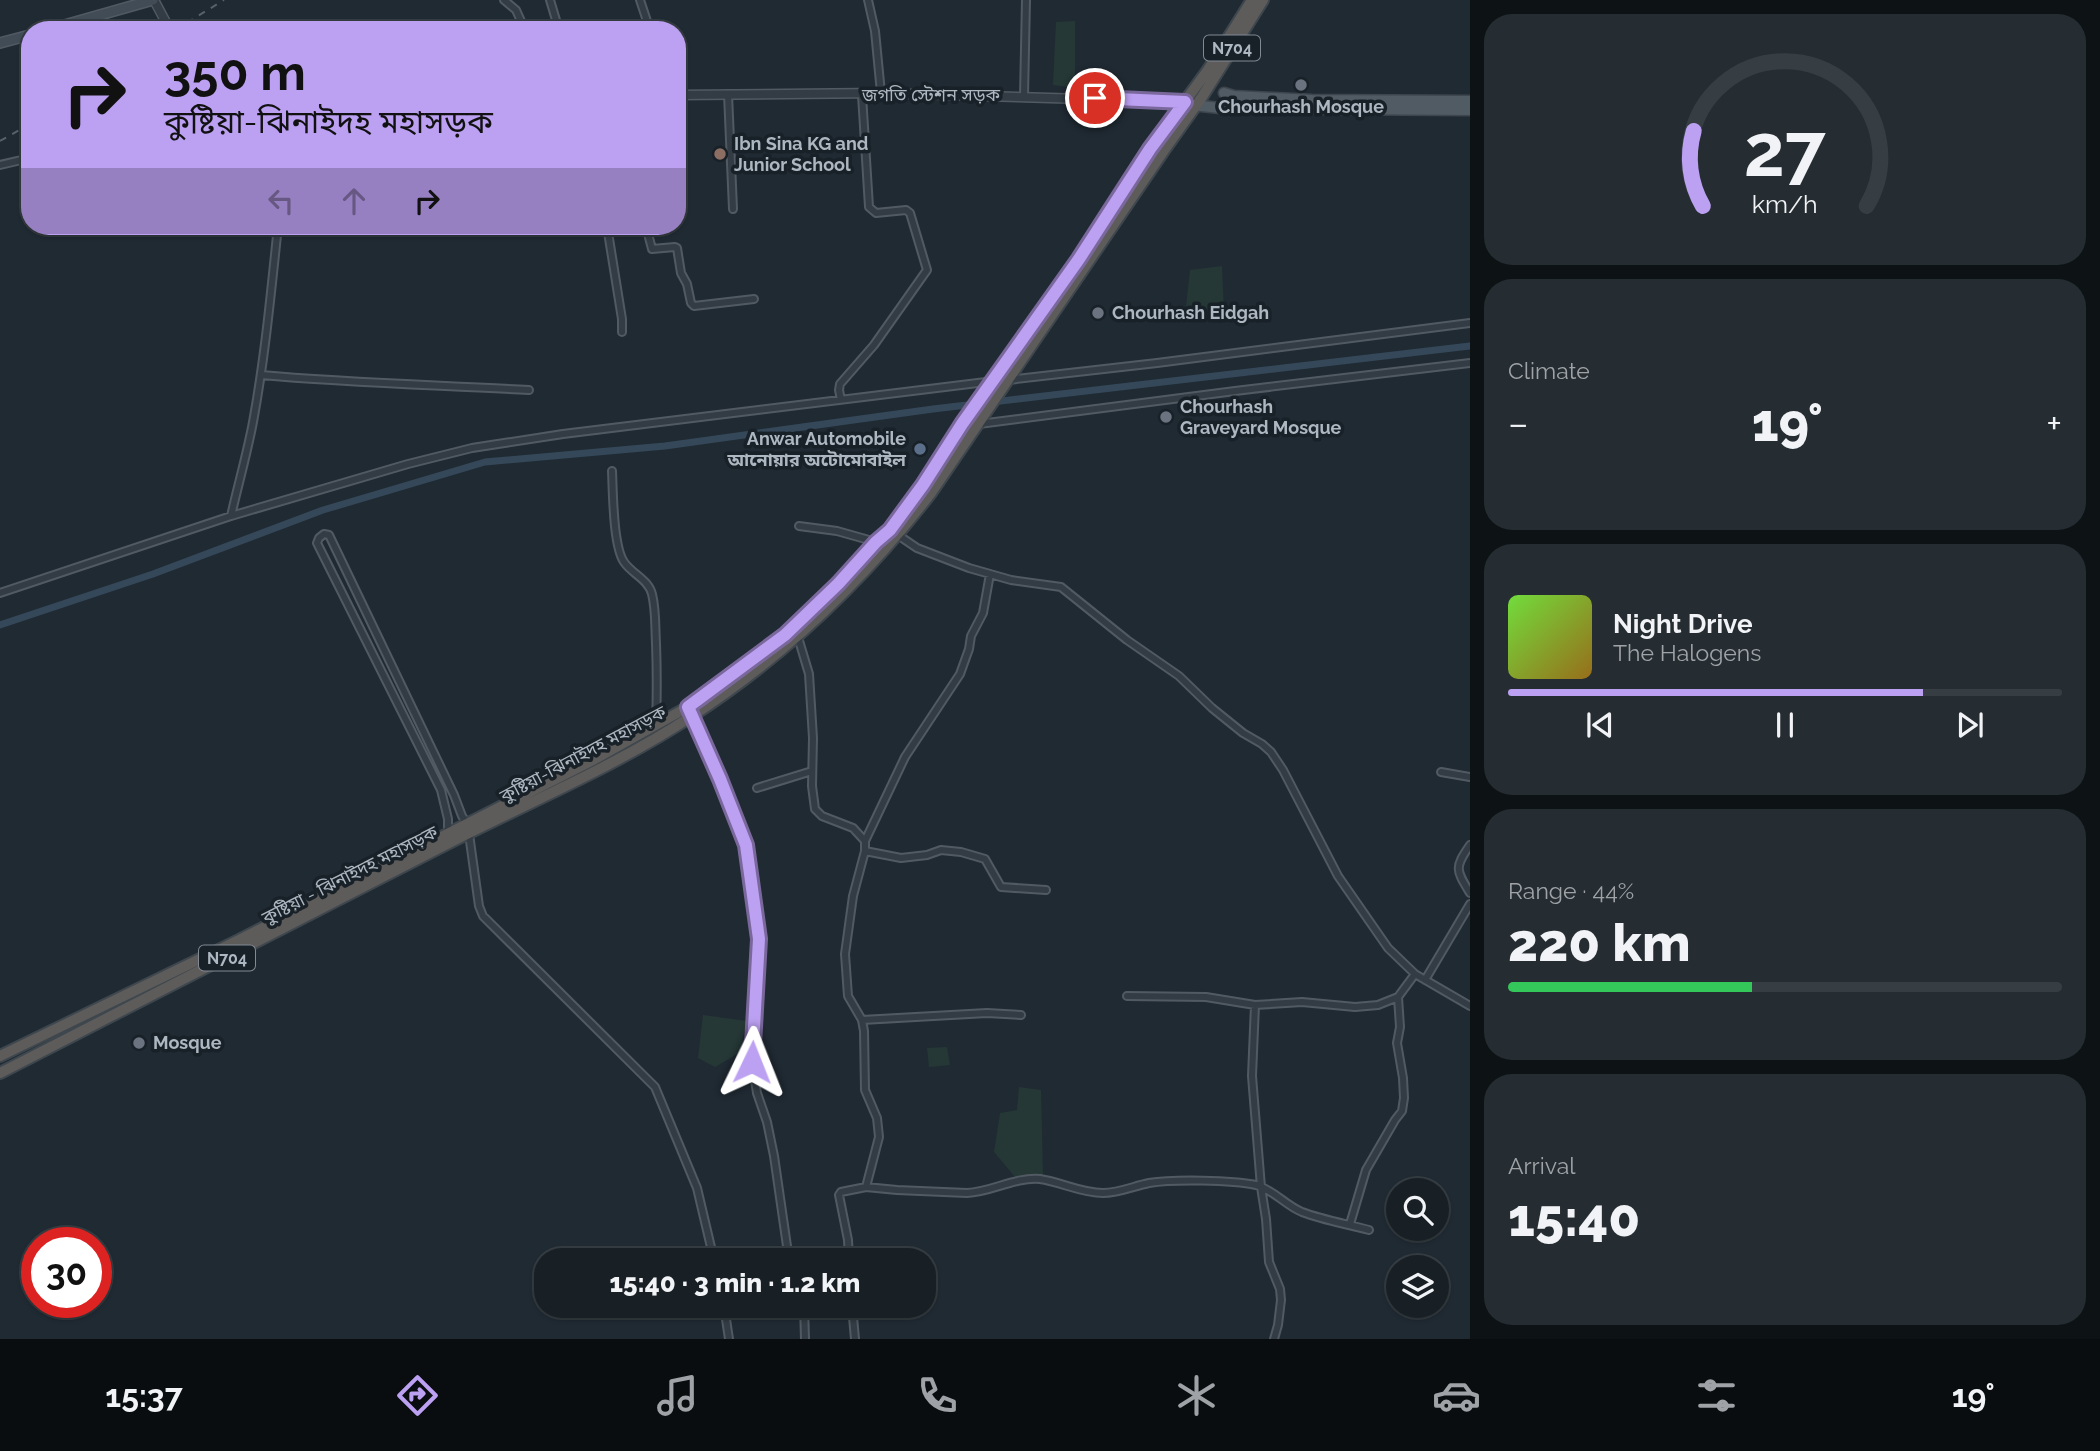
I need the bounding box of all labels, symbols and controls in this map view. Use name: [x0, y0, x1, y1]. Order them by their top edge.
road number: N704: [1204, 36, 1260, 60]
text: 350 m: [164, 44, 306, 101]
icon: right: [49, 49, 140, 140]
pin: [1065, 68, 1125, 128]
marker: Chourhash Mosque: [1293, 77, 1309, 93]
icon: arrive: [1076, 79, 1114, 117]
street label: জগতি স্টেশন সড়ক: [861, 84, 1001, 105]
place label: Chourhash Mosque: [1218, 96, 1384, 117]
text: কুষ্টিয়া-ঝিনাইদহ মহাসড়ক: [164, 103, 493, 140]
text: 27: [1744, 108, 1826, 193]
place label: Ibn Sina KG and Junior School: [734, 133, 868, 175]
marker: Ibn Sina KG and Junior School: [712, 146, 728, 162]
icon: left: [262, 182, 300, 220]
icon: ahead: [335, 182, 373, 220]
icon: right: [408, 182, 446, 220]
text: km/h: [1752, 188, 1818, 218]
place label: Chourhash Eidgah: [1112, 302, 1269, 323]
marker: Chourhash Eidgah: [1090, 305, 1106, 321]
text: Climate: [1508, 357, 1590, 384]
text: 19°: [1752, 392, 1823, 453]
place label: Chourhash Graveyard Mosque: [1180, 396, 1342, 438]
text: −: [1508, 401, 1528, 446]
text: +: [2046, 401, 2062, 446]
marker: Chourhash Graveyard Mosque: [1158, 409, 1174, 425]
place label: Anwar Automobile আনোয়ার অটোমোবাইল: [727, 428, 906, 470]
marker: Anwar Automobile আনোয়ার অটোমোবাইল: [912, 441, 928, 457]
text: Night Drive: [1613, 609, 1752, 639]
text: The Halogens: [1613, 639, 1761, 666]
street label: কুষ্টিয়া-ঝিনাইদহ মহাসড়ক: [495, 701, 670, 808]
icon: previous: [1581, 706, 1619, 744]
icon: pause: [1766, 706, 1804, 744]
icon: next: [1951, 706, 1989, 744]
street label: কুষ্টিয়া - ঝিনাইদহ মহাসড়ক: [258, 821, 442, 929]
text: Range · 44%: [1508, 877, 1634, 904]
text: 220 km: [1508, 912, 1691, 973]
road number: N704: [199, 946, 255, 970]
position arrow: [715, 1025, 789, 1099]
place label: Mosque: [153, 1032, 222, 1053]
marker: Mosque: [131, 1035, 147, 1051]
text: Arrival: [1508, 1152, 1575, 1179]
map controls: [1386, 1178, 1449, 1318]
button: search: [1386, 1178, 1449, 1241]
text: 15:40: [1508, 1187, 1640, 1248]
speed limit sign: 30: [21, 1227, 112, 1318]
button: layers: [1386, 1255, 1449, 1318]
text: 15:40 · 3 min · 1.2 km: [610, 1268, 860, 1298]
icon: directions: [393, 1371, 442, 1420]
icon: music: [653, 1371, 702, 1420]
icon: phone: [913, 1371, 962, 1420]
icon: climate: [1172, 1371, 1221, 1420]
icon: car: [1432, 1371, 1481, 1420]
icon: filters: [1692, 1371, 1741, 1420]
text: 15:37: [105, 1377, 183, 1414]
text: 19°: [1952, 1377, 1995, 1414]

